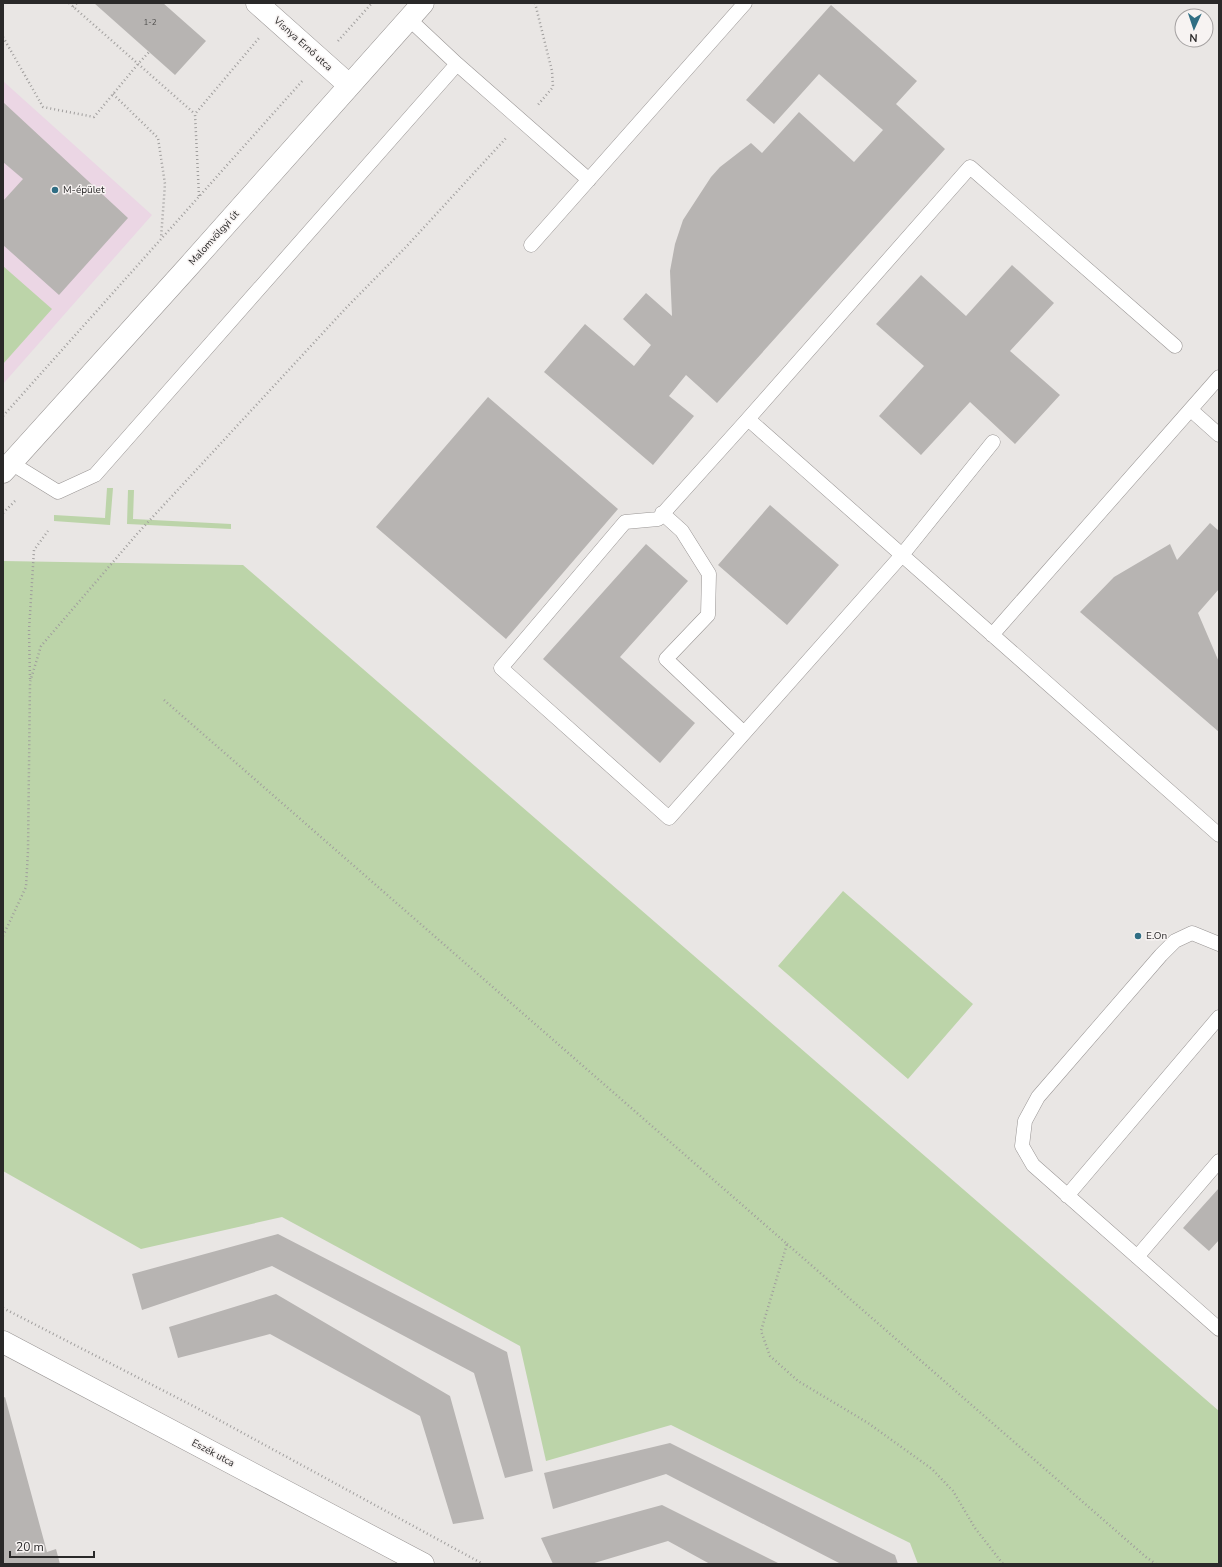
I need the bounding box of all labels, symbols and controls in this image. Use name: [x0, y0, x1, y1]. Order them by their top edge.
north arrow: [1174, 8, 1214, 48]
street label: Visnya Ernő utca: [270, 13, 335, 74]
house number: 1-2: [144, 17, 157, 28]
text: N: [1189, 30, 1198, 45]
place label: M-épület: [63, 183, 105, 197]
marker: M-épület: [50, 185, 60, 195]
street label: Malomvölgyi út: [186, 207, 243, 268]
place label: E.On: [1146, 929, 1167, 943]
marker: E.On: [1133, 931, 1143, 941]
street label: Eszék utca: [189, 1436, 237, 1470]
scale bar: [10, 1533, 94, 1559]
text: 20 m: [16, 1539, 44, 1555]

